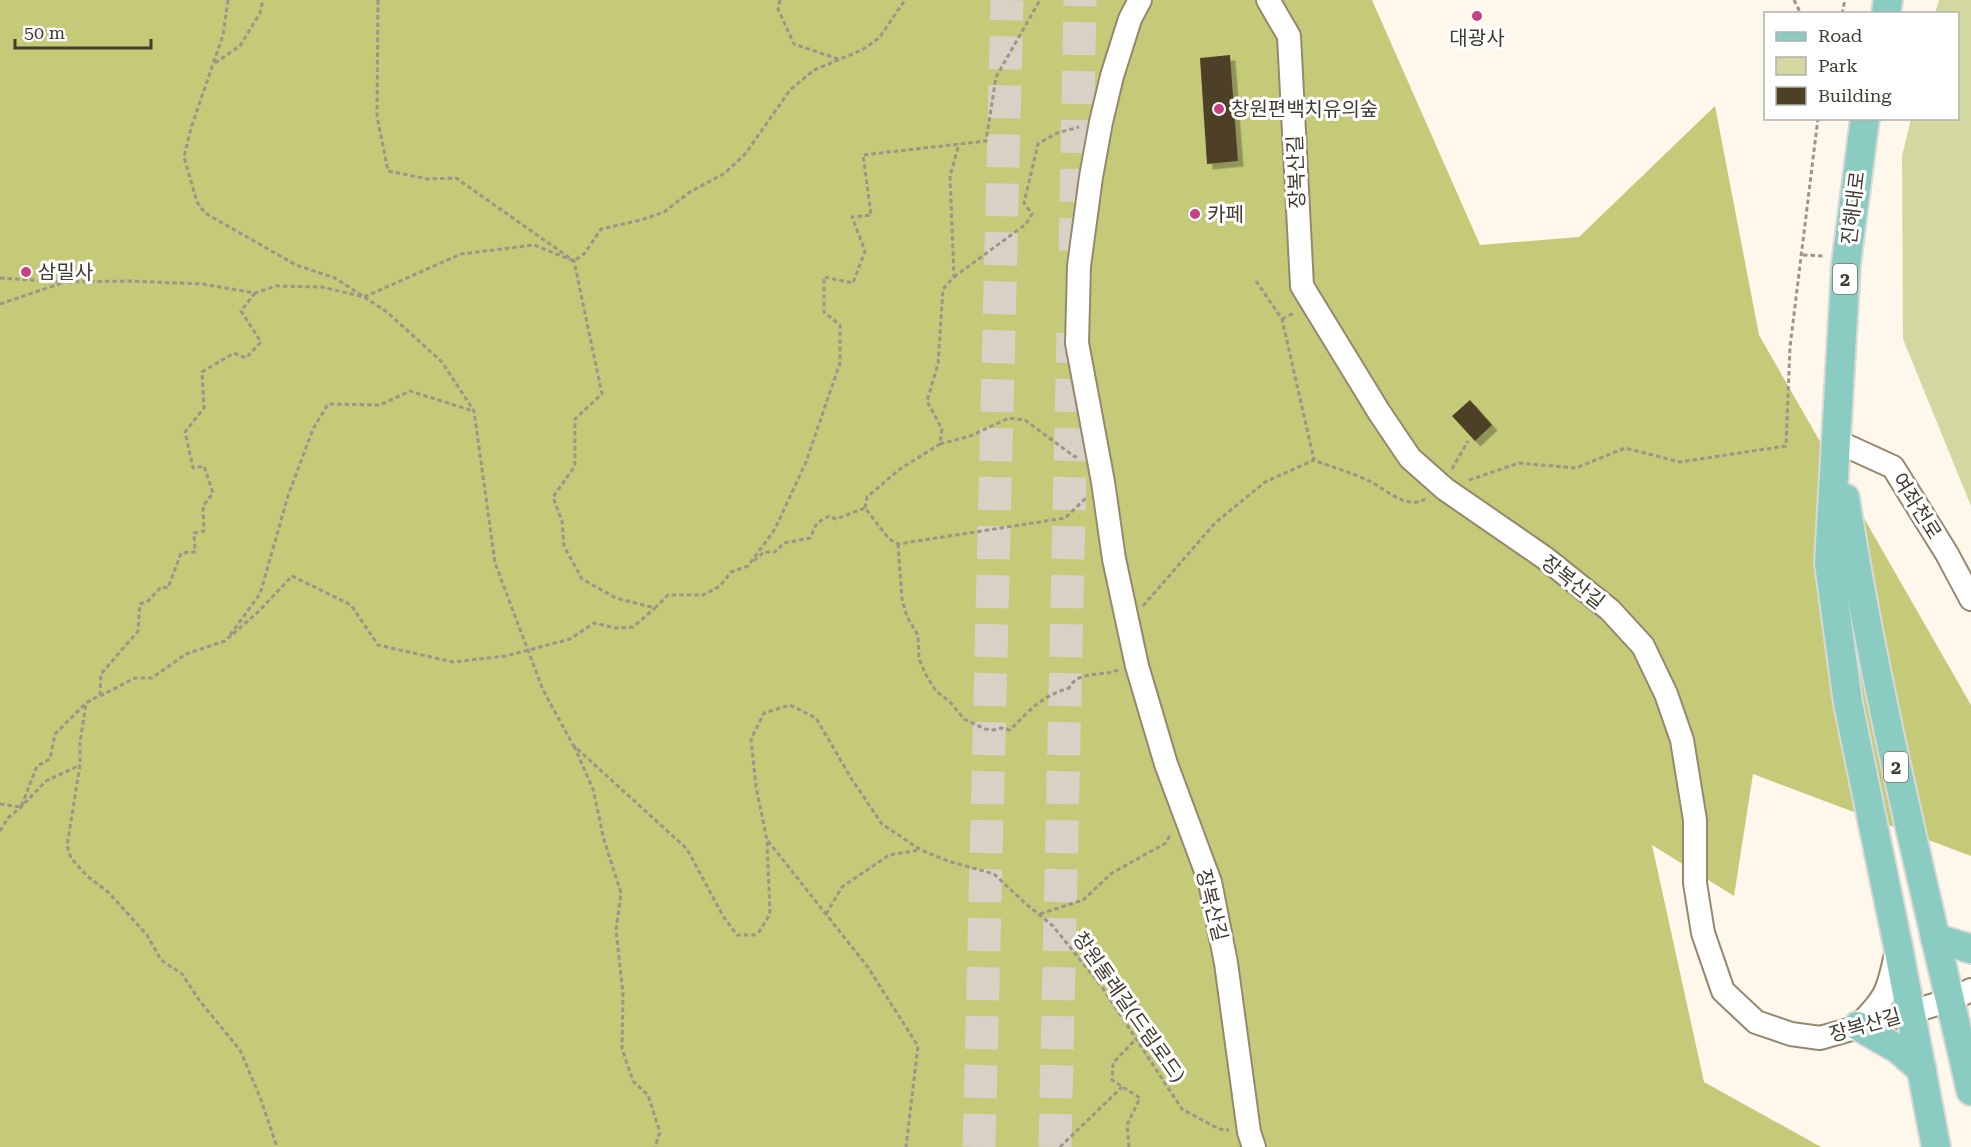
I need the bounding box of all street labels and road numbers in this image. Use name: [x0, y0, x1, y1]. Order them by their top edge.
street label: 장복산길: [1283, 135, 1309, 209]
street label: 진해대로: [1837, 170, 1869, 246]
road number: 2: [1833, 264, 1857, 294]
street label: 여좌천로: [1887, 468, 1947, 544]
street label: 장복산길: [1537, 550, 1609, 614]
road number: 2: [1884, 752, 1908, 782]
street label: 장복산길: [1191, 866, 1233, 944]
street label: 창원둘레길(드림로드): [1068, 927, 1190, 1087]
street label: 장복산길: [1826, 1003, 1904, 1047]

